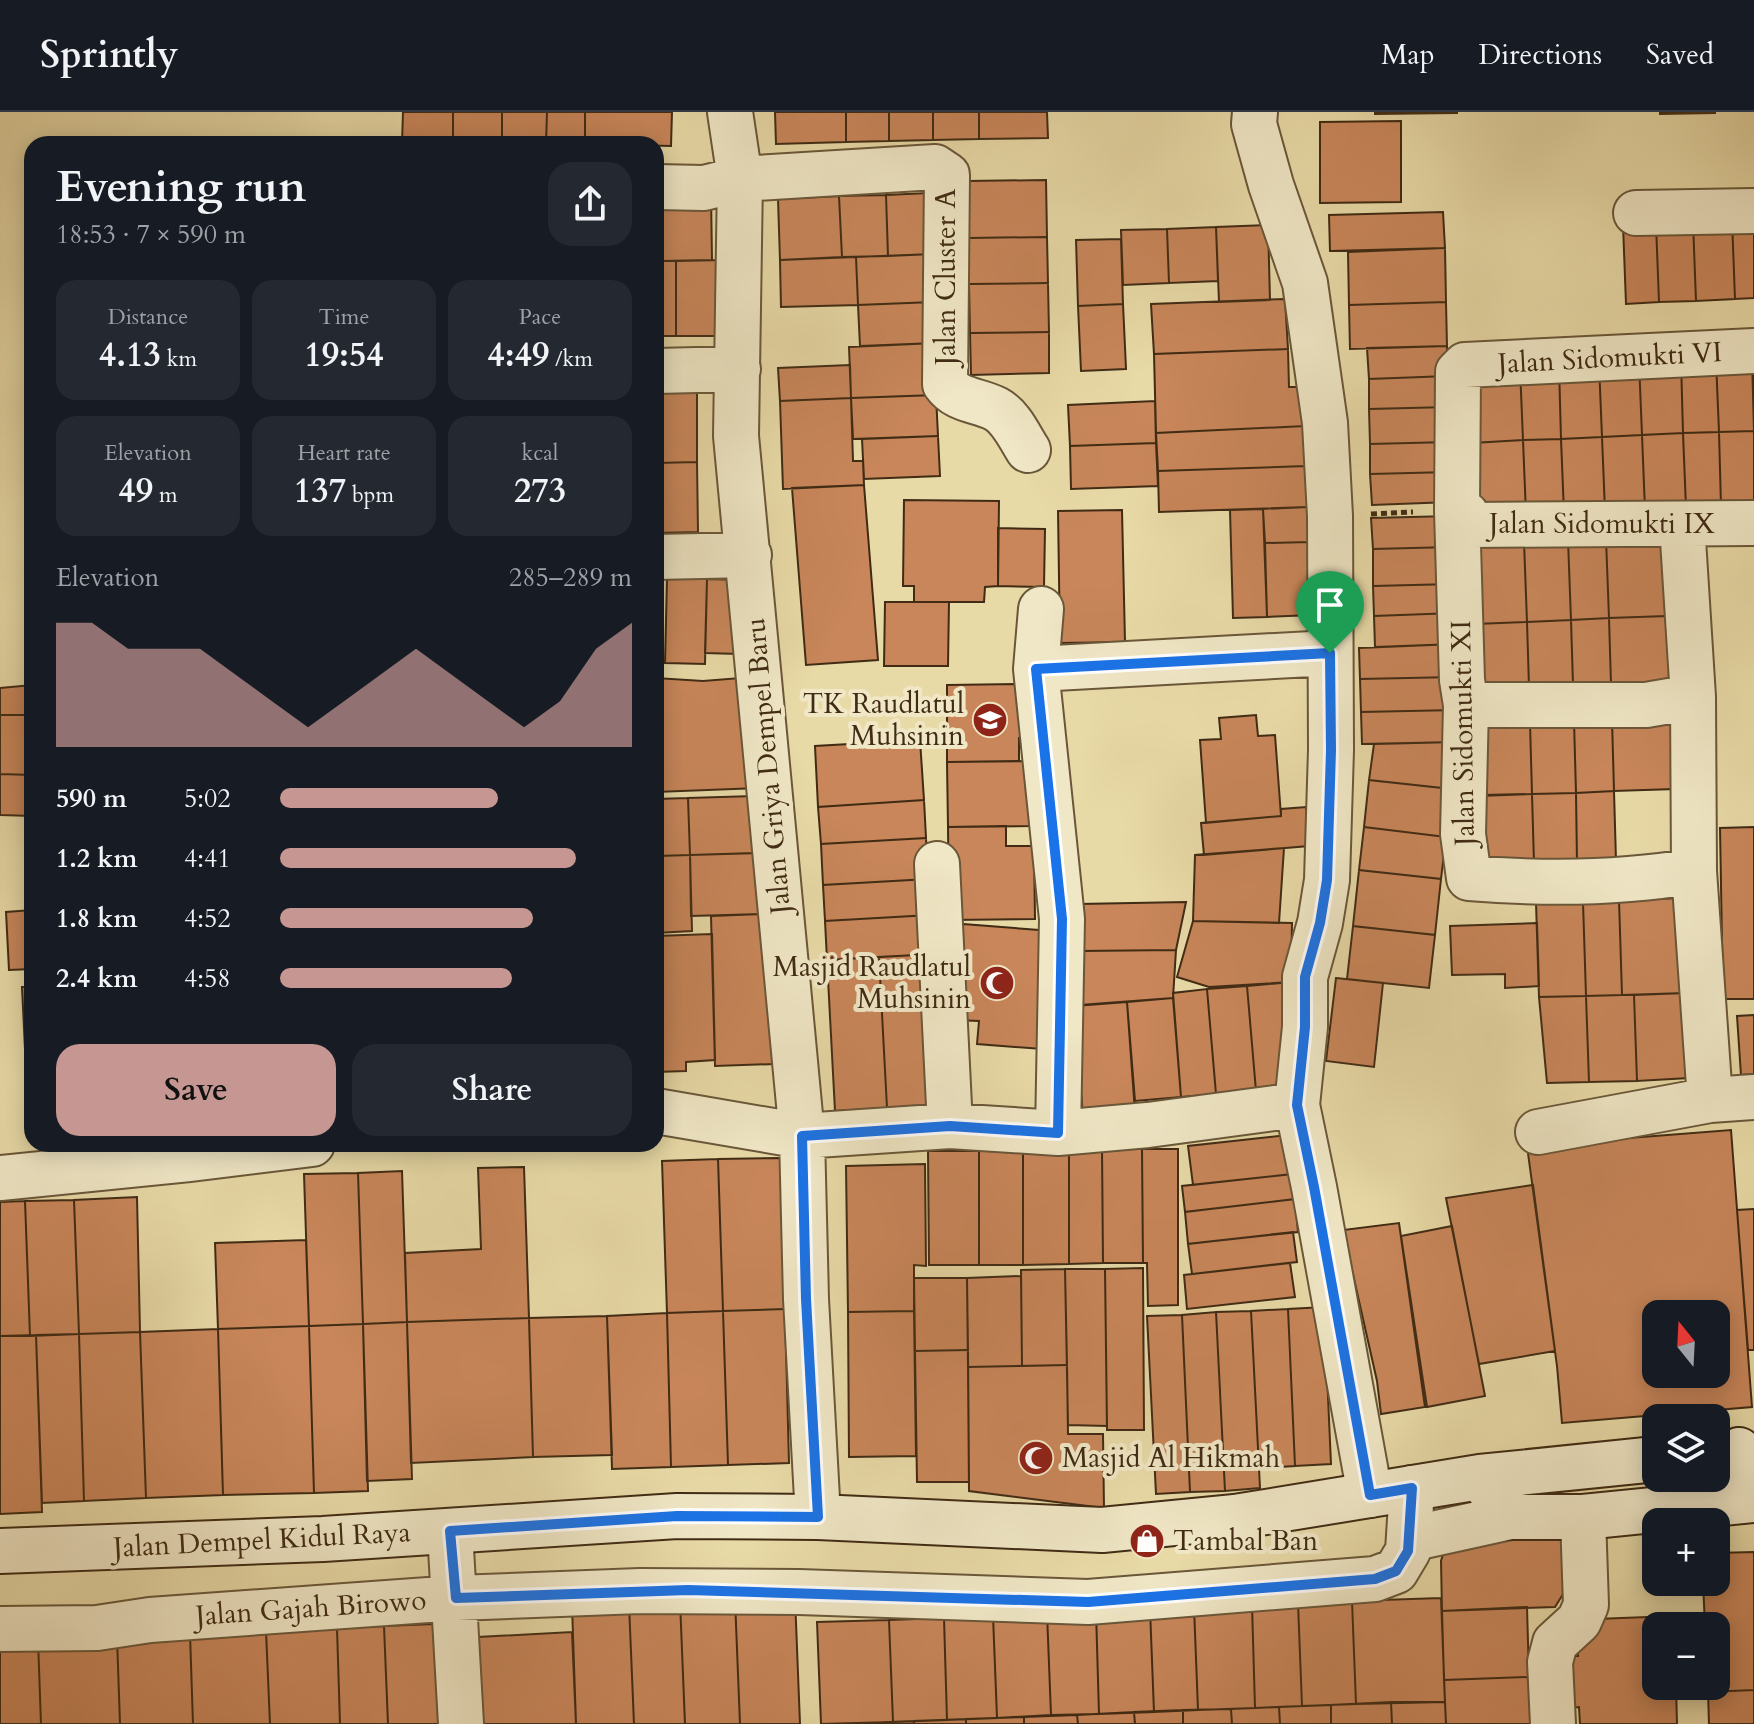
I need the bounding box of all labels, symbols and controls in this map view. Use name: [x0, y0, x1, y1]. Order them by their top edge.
text: Sprintly: [40, 29, 178, 81]
text: Map: [1381, 36, 1435, 74]
text: Directions: [1479, 36, 1602, 74]
text: Saved: [1646, 36, 1714, 74]
text: Evening run: [56, 157, 306, 217]
button: share: [548, 162, 632, 246]
street label: Jalan Cluster A: [927, 189, 965, 369]
text: 18:53 · 7 × 590 m: [56, 217, 246, 252]
text: Distance: [108, 302, 188, 332]
text: Time: [319, 302, 369, 332]
text: Pace: [519, 302, 561, 332]
text: 4.13: [99, 332, 161, 378]
text: 19:54: [304, 332, 384, 378]
text: 4:49: [487, 332, 549, 378]
street label: Jalan Sidomukti VI: [1493, 333, 1723, 383]
text: km: [161, 344, 197, 374]
text: /km: [549, 344, 593, 374]
text: Elevation: [104, 438, 192, 468]
text: Heart rate: [297, 438, 391, 468]
text: kcal: [522, 438, 558, 468]
text: 49: [118, 468, 153, 514]
text: 137: [294, 468, 346, 514]
text: 273: [514, 468, 566, 514]
text: m: [153, 480, 178, 510]
text: bpm: [346, 480, 394, 510]
street label: Jalan Sidomukti IX: [1485, 505, 1715, 543]
text: Elevation: [56, 560, 159, 595]
text: 285–289 m: [509, 560, 632, 595]
pin: [1296, 571, 1364, 653]
icon: arrive: [1308, 583, 1352, 627]
street label: Jalan Griya Dempel Baru: [736, 616, 800, 920]
street label: Jalan Sidomukti XI: [1442, 620, 1484, 850]
place label: TK Raudlatul Muhsinin: [803, 685, 964, 755]
school or university icon: TK Raudlatul Muhsinin: [971, 701, 1009, 739]
text: 590 m: [56, 781, 127, 816]
text: 5:02: [184, 781, 231, 816]
text: 1.2 km: [56, 841, 137, 876]
text: 4:41: [184, 841, 231, 876]
text: 1.8 km: [56, 901, 137, 936]
text: 4:52: [184, 901, 231, 936]
place label: Masjid Raudlatul Muhsinin: [773, 948, 971, 1018]
text: 2.4 km: [56, 961, 137, 996]
text: 4:58: [184, 961, 231, 996]
mosque icon: Masjid Raudlatul Muhsinin: [978, 964, 1016, 1002]
button: Save: [56, 1044, 336, 1136]
button: Share: [352, 1044, 632, 1136]
north arrow: [1642, 1300, 1730, 1388]
map controls: [1642, 1300, 1730, 1700]
button: layers: [1642, 1404, 1730, 1492]
mosque icon: Masjid Al Hikmah: [1017, 1439, 1055, 1477]
place label: Masjid Al Hikmah: [1062, 1439, 1280, 1477]
button: +: [1642, 1508, 1730, 1596]
street label: Jalan Dempel Kidul Raya: [108, 1513, 412, 1567]
shop icon: Tambal Ban: [1128, 1522, 1166, 1560]
place label: Tambal Ban: [1173, 1522, 1318, 1560]
street label: Jalan Gajah Birowo: [190, 1581, 428, 1635]
button: −: [1642, 1612, 1730, 1700]

